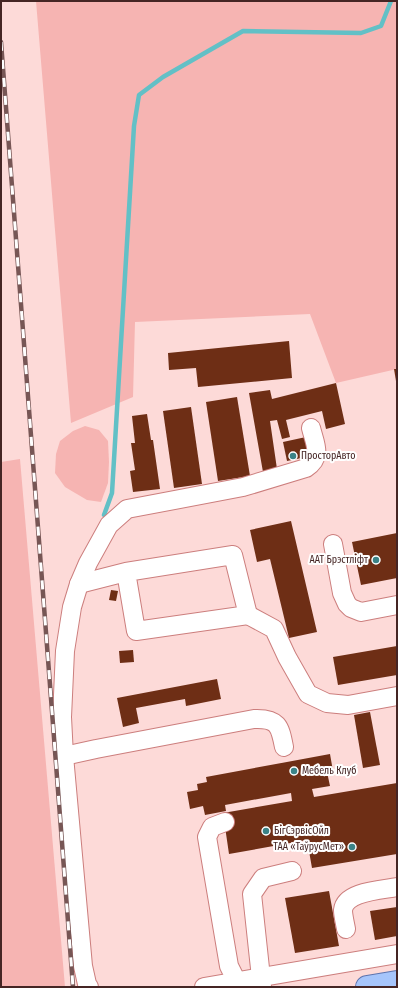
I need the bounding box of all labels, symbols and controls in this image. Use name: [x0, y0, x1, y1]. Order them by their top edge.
place label: ПросторАвто: [301, 450, 355, 462]
marker: ПросторАвто: [288, 451, 298, 461]
place label: ААТ Брэстліфт: [310, 553, 369, 566]
marker: ААТ Брэстліфт: [371, 555, 381, 565]
place label: Мебель Клуб: [302, 765, 356, 777]
marker: Мебель Клуб: [289, 766, 299, 776]
place label: БігСэрвісОйл: [274, 824, 329, 837]
marker: БігСэрвісОйл: [261, 826, 271, 836]
place label: ТАА «ТаўрусМет»: [273, 841, 344, 853]
marker: ТАА «ТаўрусМет»: [347, 842, 357, 852]

